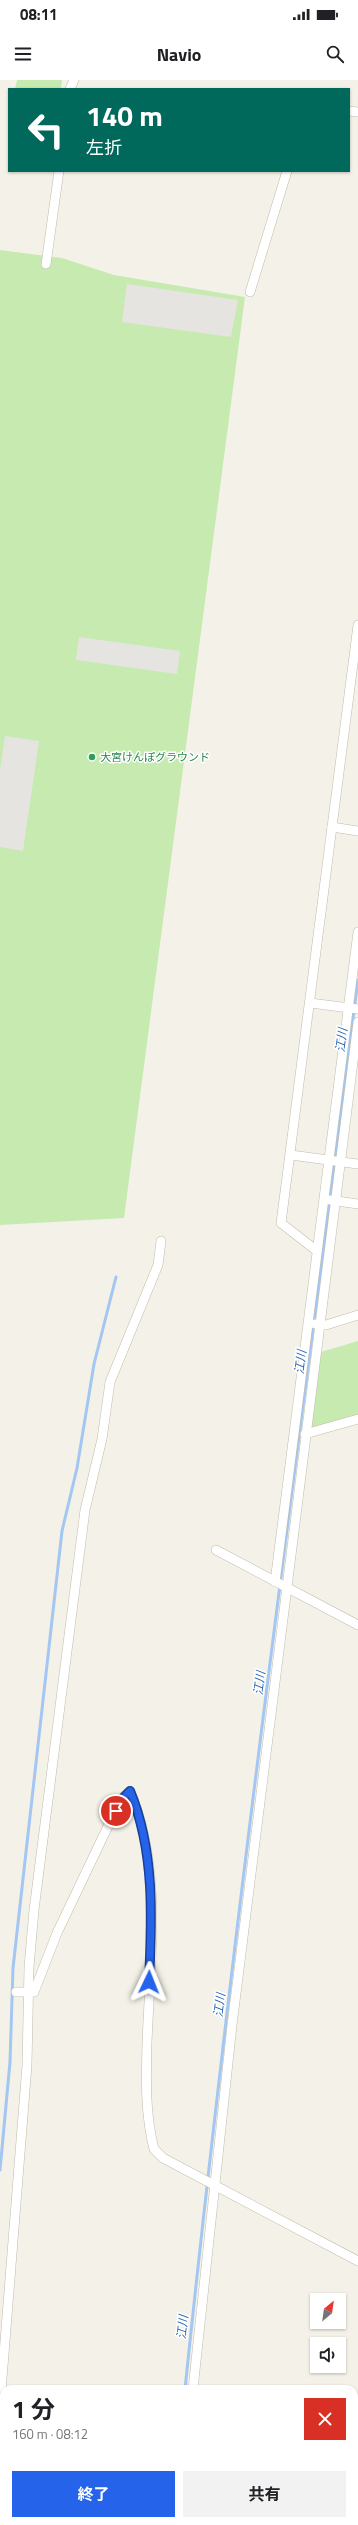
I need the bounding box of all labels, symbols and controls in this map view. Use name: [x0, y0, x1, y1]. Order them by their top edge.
text: 08:11: [20, 3, 57, 26]
text: Navio: [157, 41, 201, 68]
icon: menu: [12, 43, 34, 65]
icon: search: [324, 43, 346, 65]
text: 140 m: [86, 94, 163, 137]
icon: left: [20, 104, 72, 156]
text: 左折: [86, 134, 122, 161]
place label: 大宮けんぽグラウンド: [100, 749, 210, 765]
marker: 大宮けんぽグラウンド: [87, 752, 97, 762]
water label: 江川: [330, 1025, 352, 1053]
water label: 江川: [289, 1347, 311, 1375]
water label: 江川: [248, 1668, 270, 1696]
pin: [99, 1794, 133, 1828]
icon: arrive: [105, 1800, 127, 1822]
position arrow: [128, 1961, 170, 2003]
water label: 江川: [208, 1990, 230, 2018]
north arrow: [310, 2293, 346, 2329]
map controls: [310, 2293, 346, 2373]
water label: 江川: [171, 2312, 193, 2340]
button: sound: [310, 2337, 346, 2373]
text: 1 分: [12, 2391, 55, 2427]
button: close: [304, 2398, 346, 2440]
text: 160 m · 08:12: [12, 2424, 88, 2444]
button: 終了: [12, 2471, 175, 2517]
button: 共有: [183, 2471, 346, 2517]

